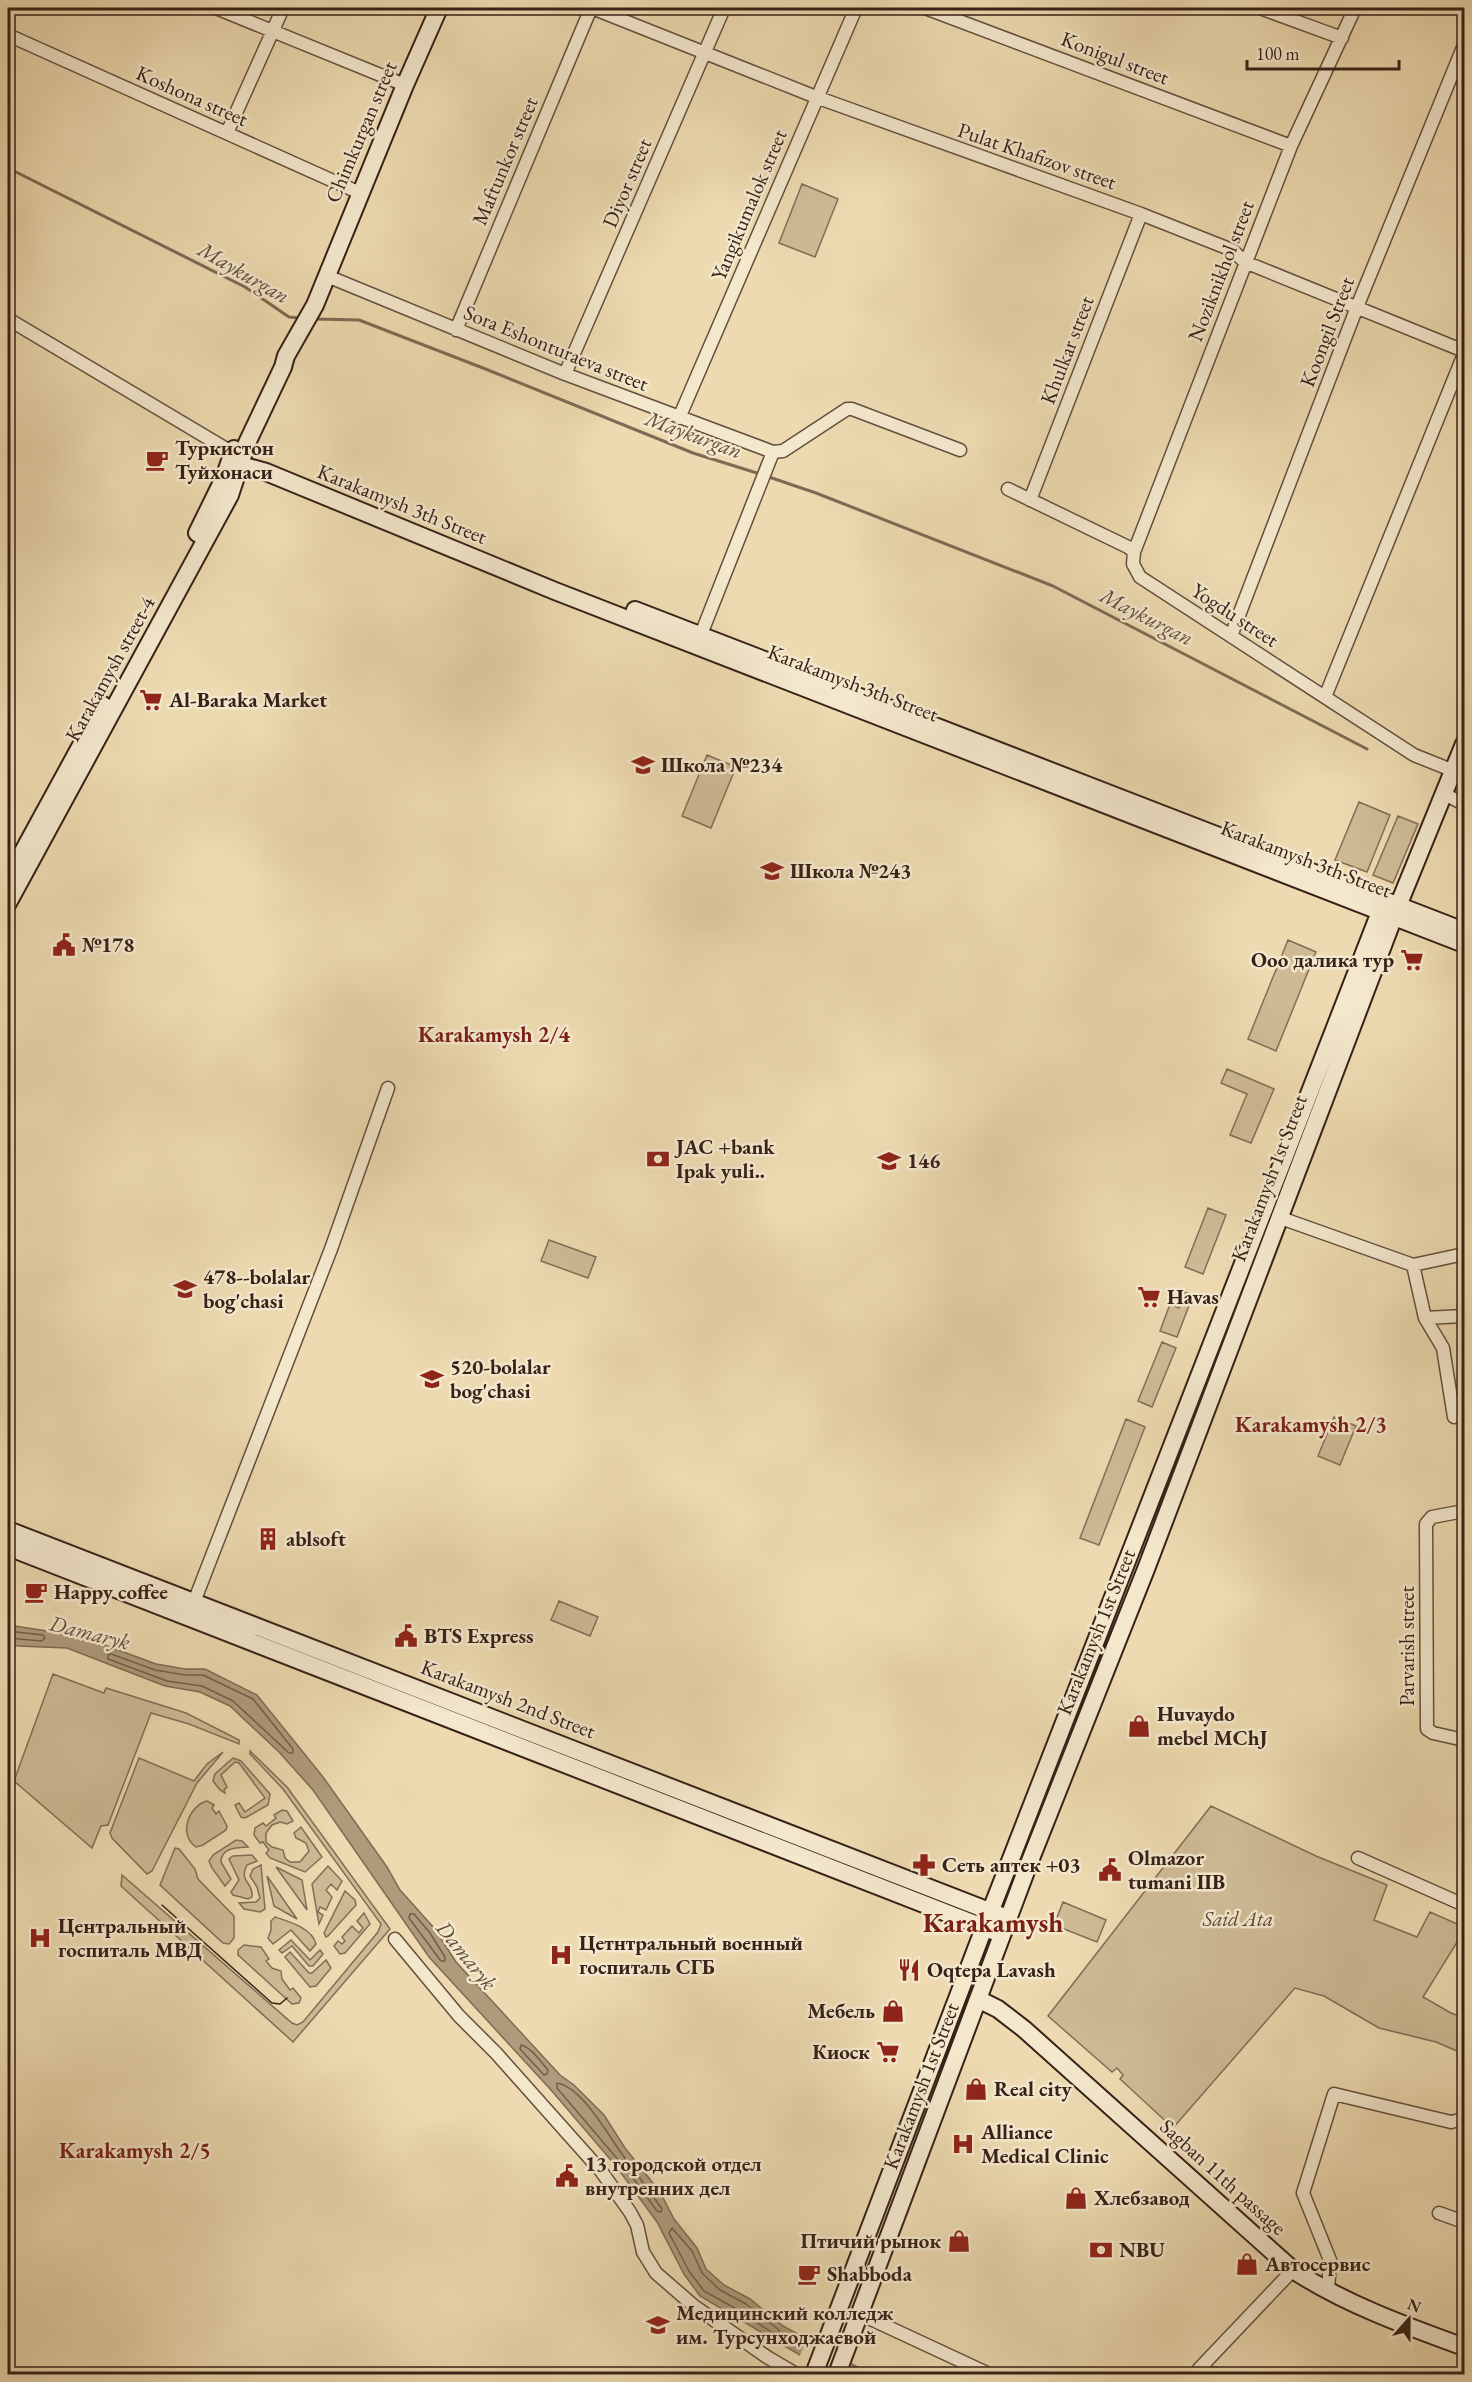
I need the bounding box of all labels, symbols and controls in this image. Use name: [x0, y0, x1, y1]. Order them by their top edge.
street label: Konigul street: [1057, 25, 1173, 91]
scale bar: [1247, 33, 1398, 71]
text: 100 m: [1256, 42, 1300, 65]
street label: Chimkurgan street: [319, 57, 403, 207]
street label: Koshona street: [132, 59, 253, 132]
street label: Maftunkor street: [465, 92, 544, 229]
street label: Pulat Khafizov street: [954, 116, 1120, 195]
street label: Yangikumalok street: [705, 125, 793, 285]
street label: Diyor street: [596, 134, 658, 232]
street label: Noziknikhol street: [1181, 196, 1260, 345]
water label: Maykurgan: [191, 234, 295, 310]
street label: Koongil Street: [1293, 273, 1360, 391]
street label: Khulkar street: [1034, 291, 1100, 408]
street label: Sora Eshonturaeva street: [460, 298, 653, 397]
water label: Maykurgan: [640, 403, 746, 465]
place label: Туркистон Туйхонаси: [175, 434, 274, 485]
cafe icon: Туркистон Туйхонаси: [144, 447, 170, 473]
street label: Karakamysh 3th Street: [313, 457, 491, 550]
street label: Yogdu street: [1187, 576, 1284, 653]
water label: Maykurgan: [1093, 580, 1198, 652]
street label: Karakamysh street-4: [59, 591, 161, 746]
street label: Karakamysh 3th Street: [764, 638, 943, 728]
place label: Al-Baraka Market: [168, 686, 327, 713]
supermarket icon: Al-Baraka Market: [138, 687, 164, 713]
place label: Школа №234: [661, 751, 783, 778]
school or university icon: Школа №234: [630, 752, 656, 778]
street label: Karakamysh 3th Street: [1217, 814, 1396, 904]
place label: Школа №243: [790, 857, 911, 884]
school or university icon: Школа №243: [759, 858, 785, 884]
place label: №178: [82, 931, 134, 958]
public building icon: №178: [51, 932, 77, 958]
place label: Ооо далика тур: [1251, 946, 1394, 973]
supermarket icon: Ооо далика тур: [1399, 947, 1425, 973]
district label: Karakamysh 2/4: [418, 1020, 570, 1049]
street label: Karakamysh 1st Street: [1224, 1090, 1313, 1265]
place label: JAC +bank Ipak yuli..: [674, 1133, 775, 1184]
bank icon: JAC +bank Ipak yuli..: [645, 1146, 671, 1172]
place label: 146: [907, 1147, 940, 1174]
school or university icon: 146: [876, 1148, 902, 1174]
place label: 478--bolalar bog'chasi: [203, 1263, 311, 1314]
school or university icon: 478--bolalar bog'chasi: [172, 1276, 198, 1302]
place label: Havas: [1167, 1283, 1219, 1310]
supermarket icon: Havas: [1136, 1284, 1162, 1310]
place label: 520-bolalar bog'chasi: [450, 1353, 551, 1404]
school or university icon: 520-bolalar bog'chasi: [419, 1366, 445, 1392]
district label: Karakamysh 2/3: [1235, 1410, 1387, 1439]
place label: ablsoft: [286, 1525, 346, 1552]
building icon: ablsoft: [255, 1526, 281, 1552]
street label: Karakamysh 1st Street: [1050, 1545, 1141, 1719]
place label: Happy coffee: [54, 1578, 168, 1605]
cafe icon: Happy coffee: [23, 1579, 49, 1605]
street label: Parvarish street: [1393, 1585, 1420, 1706]
water label: Damaryk: [46, 1608, 133, 1656]
place label: BTS Express: [424, 1622, 534, 1649]
public building icon: BTS Express: [393, 1623, 419, 1649]
street label: Karakamysh 2nd Street: [417, 1653, 600, 1744]
place label: Huvaydo mebel MChJ: [1157, 1700, 1267, 1751]
shop icon: Huvaydo mebel MChJ: [1126, 1713, 1152, 1739]
place label: Olmazor tumani IIB: [1128, 1844, 1225, 1895]
place label: Сеть аптек +03: [942, 1851, 1081, 1878]
pharmacy icon: Сеть аптек +03: [911, 1852, 937, 1878]
public building icon: Olmazor tumani IIB: [1097, 1857, 1123, 1883]
district label: Karakamysh: [923, 1905, 1063, 1940]
park label: Said Ata: [1202, 1905, 1273, 1932]
place label: Центральный госпиталь МВД: [58, 1912, 202, 1963]
water label: Damaryk: [429, 1914, 504, 1996]
hospital icon: Центральный госпиталь МВД: [27, 1925, 53, 1951]
place label: Цетнтральный военный госпиталь СГБ: [579, 1929, 803, 1980]
hospital icon: Цетнтральный военный госпиталь СГБ: [548, 1942, 574, 1968]
place label: Oqtepa Lavash: [927, 1956, 1056, 1983]
restaurant icon: Oqtepa Lavash: [896, 1957, 922, 1983]
place label: Мебель: [807, 1997, 875, 2024]
street label: Karakamysh 1st Street: [876, 1998, 965, 2173]
shop icon: Мебель: [880, 1998, 906, 2024]
place label: Киоск: [812, 2038, 870, 2065]
supermarket icon: Киоск: [875, 2039, 901, 2065]
place label: Real city: [994, 2075, 1073, 2102]
shop icon: Real city: [963, 2076, 989, 2102]
street label: Sagban 11th passage: [1154, 2113, 1292, 2241]
place label: Alliance Medical Clinic: [980, 2118, 1109, 2169]
hospital icon: Alliance Medical Clinic: [950, 2131, 976, 2157]
district label: Karakamysh 2/5: [59, 2136, 211, 2165]
place label: 13 городской отдел внутренних дел: [585, 2150, 762, 2201]
public building icon: 13 городской отдел внутренних дел: [554, 2163, 580, 2189]
place label: Хлебзавод: [1093, 2184, 1190, 2211]
shop icon: Хлебзавод: [1063, 2185, 1089, 2211]
place label: Птичий рынок: [800, 2227, 941, 2254]
shop icon: Птичий рынок: [946, 2228, 972, 2254]
place label: NBU: [1119, 2236, 1165, 2263]
bank icon: NBU: [1088, 2237, 1114, 2263]
place label: Автосервис: [1264, 2250, 1371, 2277]
shop icon: Автосервис: [1234, 2251, 1260, 2277]
place label: Shabboda: [827, 2260, 913, 2287]
cafe icon: Shabboda: [796, 2261, 822, 2287]
north arrow: [1379, 2289, 1439, 2349]
text: N: [1404, 2293, 1424, 2318]
place label: Медицинский колледж им. Турсунходжаевой: [676, 2299, 894, 2350]
school or university icon: Медицинский колледж им. Турсунходжаевой: [645, 2312, 671, 2338]

